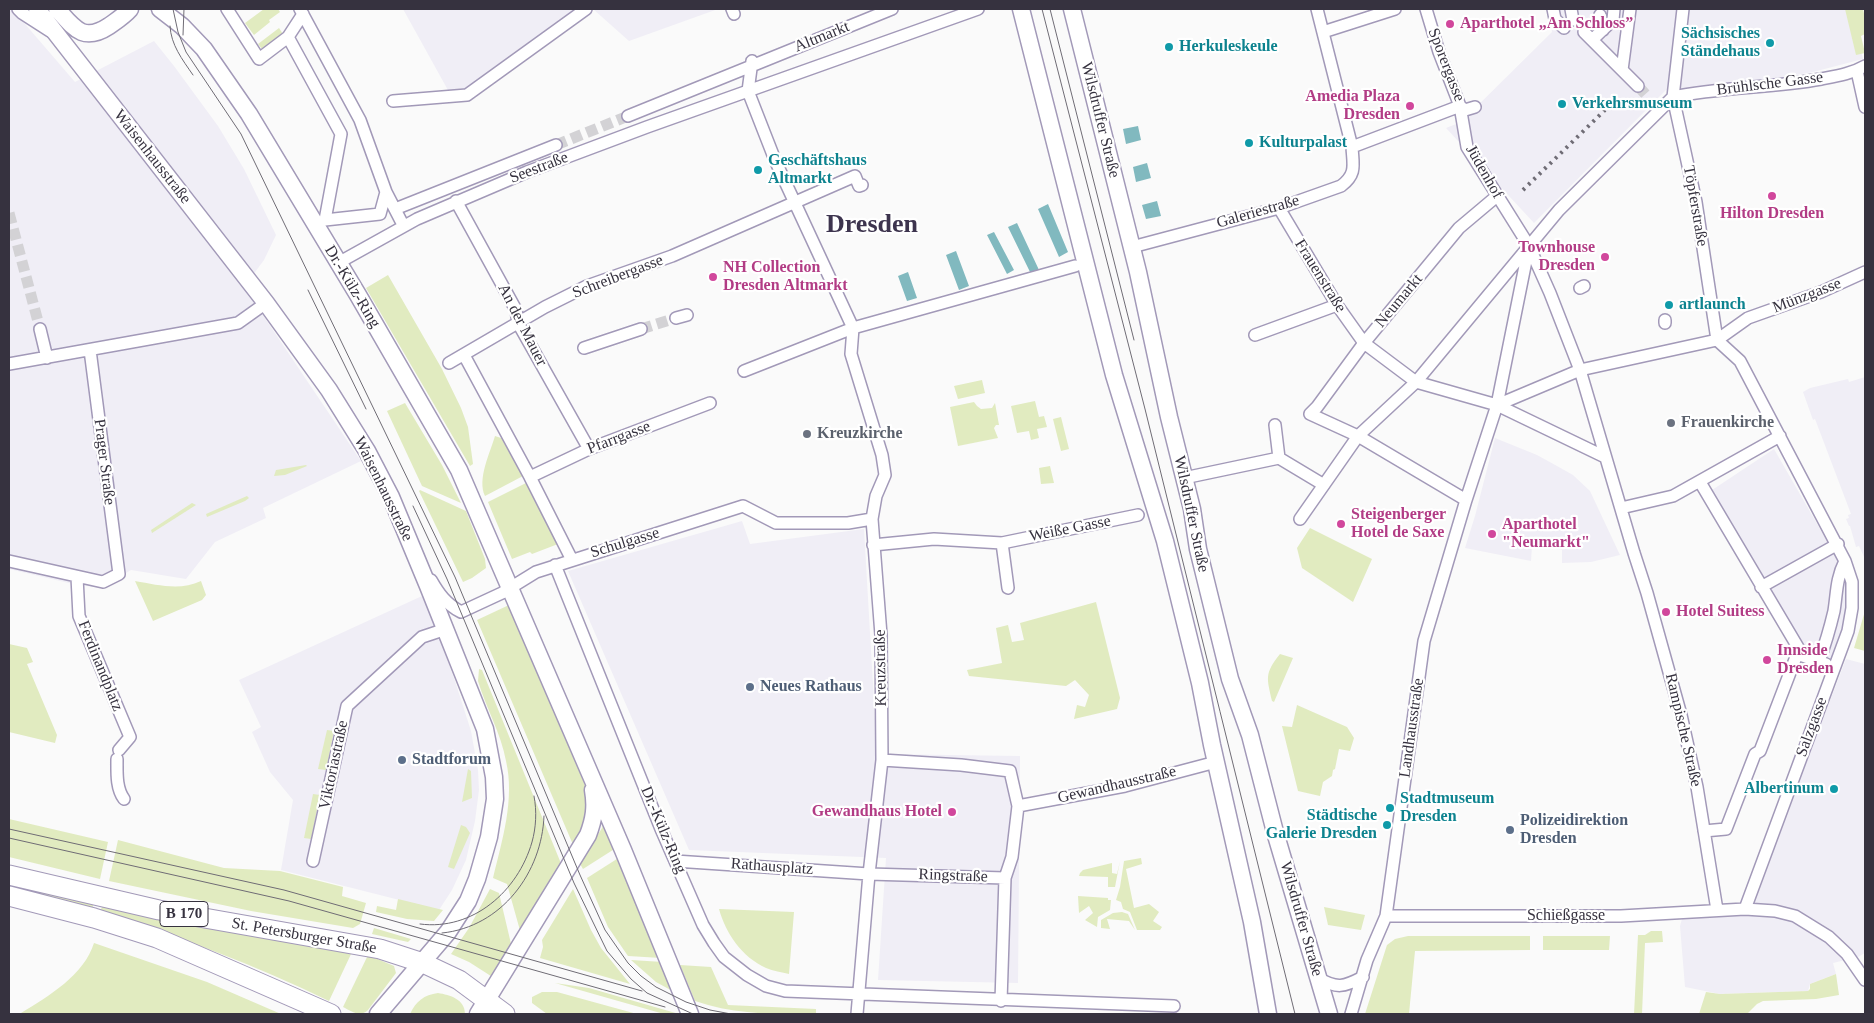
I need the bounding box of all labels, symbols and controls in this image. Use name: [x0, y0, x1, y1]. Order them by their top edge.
place label: Aparthotel „Am Schloss”: [1460, 14, 1633, 34]
street label: Altmarkt: [792, 17, 852, 57]
marker: Aparthotel „Am Schloss”: [1444, 18, 1456, 30]
place label: Sächsisches Ständehaus: [1681, 24, 1760, 62]
street label: Sporergasse: [1423, 26, 1469, 104]
place label: Herkuleskeule: [1179, 37, 1278, 57]
marker: Sächsisches Ständehaus: [1764, 37, 1776, 49]
marker: Herkuleskeule: [1163, 41, 1175, 53]
street label: Wilsdruffer Straße: [1076, 60, 1124, 180]
street label: Brühlsche Gasse: [1716, 68, 1824, 100]
place label: Amedia Plaza Dresden: [1305, 87, 1400, 125]
place label: Verkehrsmuseum: [1572, 94, 1692, 114]
marker: Verkehrsmuseum: [1556, 98, 1568, 110]
marker: Amedia Plaza Dresden: [1404, 100, 1416, 112]
street label: Waisenhausstraße: [109, 106, 195, 208]
place label: Kulturpalast: [1259, 133, 1347, 153]
marker: Kulturpalast: [1243, 137, 1255, 149]
street label: Jüdenhof: [1461, 142, 1507, 202]
street label: Seestraße: [507, 148, 571, 188]
place label: Geschäftshaus Altmarkt: [768, 151, 867, 189]
marker: Geschäftshaus Altmarkt: [752, 164, 764, 176]
street label: Töpferstraße: [1678, 164, 1712, 248]
marker: Hilton Dresden: [1766, 190, 1778, 202]
street label: Galeriestraße: [1214, 191, 1302, 233]
place label: Hilton Dresden: [1720, 204, 1824, 224]
district label: Dresden: [826, 209, 918, 241]
street label: Frauenstraße: [1290, 236, 1350, 316]
place label: Townhouse Dresden: [1518, 238, 1595, 276]
street label: Dr.-Külz-Ring: [320, 242, 384, 332]
street label: Schreibergasse: [570, 251, 666, 303]
marker: Townhouse Dresden: [1599, 251, 1611, 263]
place label: NH Collection Dresden Altmarkt: [723, 258, 848, 296]
street label: Neumarkt: [1371, 270, 1427, 332]
marker: NH Collection Dresden Altmarkt: [707, 271, 719, 283]
street label: Münzgasse: [1770, 274, 1844, 318]
street label: An der Mauer: [493, 281, 551, 369]
place label: artlaunch: [1679, 295, 1746, 315]
marker: artlaunch: [1663, 299, 1675, 311]
place label: Frauenkirche: [1681, 413, 1774, 433]
street label: Pfarrgasse: [585, 417, 653, 459]
marker: Frauenkirche: [1665, 417, 1677, 429]
street label: Prager Straße: [89, 418, 119, 506]
place label: Kreuzkirche: [817, 424, 903, 444]
marker: Kreuzkirche: [801, 428, 813, 440]
street label: Waisenhausstraße: [349, 433, 417, 545]
street label: Wilsdruffer Straße: [1169, 454, 1213, 574]
place label: Steigenberger Hotel de Saxe: [1351, 505, 1446, 543]
street label: Weiße Gasse: [1028, 512, 1112, 546]
place label: Aparthotel "Neumarkt": [1502, 515, 1590, 553]
marker: Steigenberger Hotel de Saxe: [1335, 518, 1347, 530]
street label: Schulgasse: [588, 523, 662, 563]
marker: Aparthotel "Neumarkt": [1486, 528, 1498, 540]
place label: Hotel Suitess: [1676, 602, 1764, 622]
marker: Hotel Suitess: [1660, 606, 1672, 618]
street label: Ferdinandplatz: [73, 618, 127, 714]
street label: Kreuzstraße: [871, 629, 891, 707]
place label: Innside Dresden: [1777, 641, 1834, 679]
marker: Innside Dresden: [1761, 654, 1773, 666]
street label: Rampische Straße: [1661, 671, 1705, 789]
place label: Neues Rathaus: [760, 677, 862, 697]
street label: Landhausstraße: [1396, 677, 1428, 779]
marker: Neues Rathaus: [744, 681, 756, 693]
street label: Salzgasse: [1792, 694, 1832, 760]
street label: Viktoriastraße: [315, 719, 353, 811]
place label: Stadtforum: [412, 750, 491, 770]
marker: Stadtforum: [396, 754, 408, 766]
street label: Gewandhausstraße: [1056, 762, 1178, 808]
place label: Albertinum: [1744, 779, 1824, 799]
marker: Albertinum: [1828, 783, 1840, 795]
street label: Dr.-Külz-Ring: [636, 784, 690, 876]
place label: Stadtmuseum Dresden: [1400, 789, 1494, 827]
place label: Gewandhaus Hotel: [812, 802, 942, 822]
marker: Stadtmuseum Dresden: [1384, 802, 1396, 814]
marker: Gewandhaus Hotel: [946, 806, 958, 818]
place label: Städtische Galerie Dresden: [1266, 806, 1377, 844]
place label: Polizeidirektion Dresden: [1520, 811, 1628, 849]
marker: Städtische Galerie Dresden: [1381, 819, 1393, 831]
marker: Polizeidirektion Dresden: [1504, 824, 1516, 836]
street label: Rathausplatz: [730, 855, 814, 879]
street label: Wilsdruffer Straße: [1275, 859, 1327, 979]
street label: Ringstraße: [918, 865, 988, 887]
road number: B 170: [160, 902, 208, 926]
street label: Schießgasse: [1527, 906, 1605, 926]
street label: St. Petersburger Straße: [230, 914, 378, 958]

